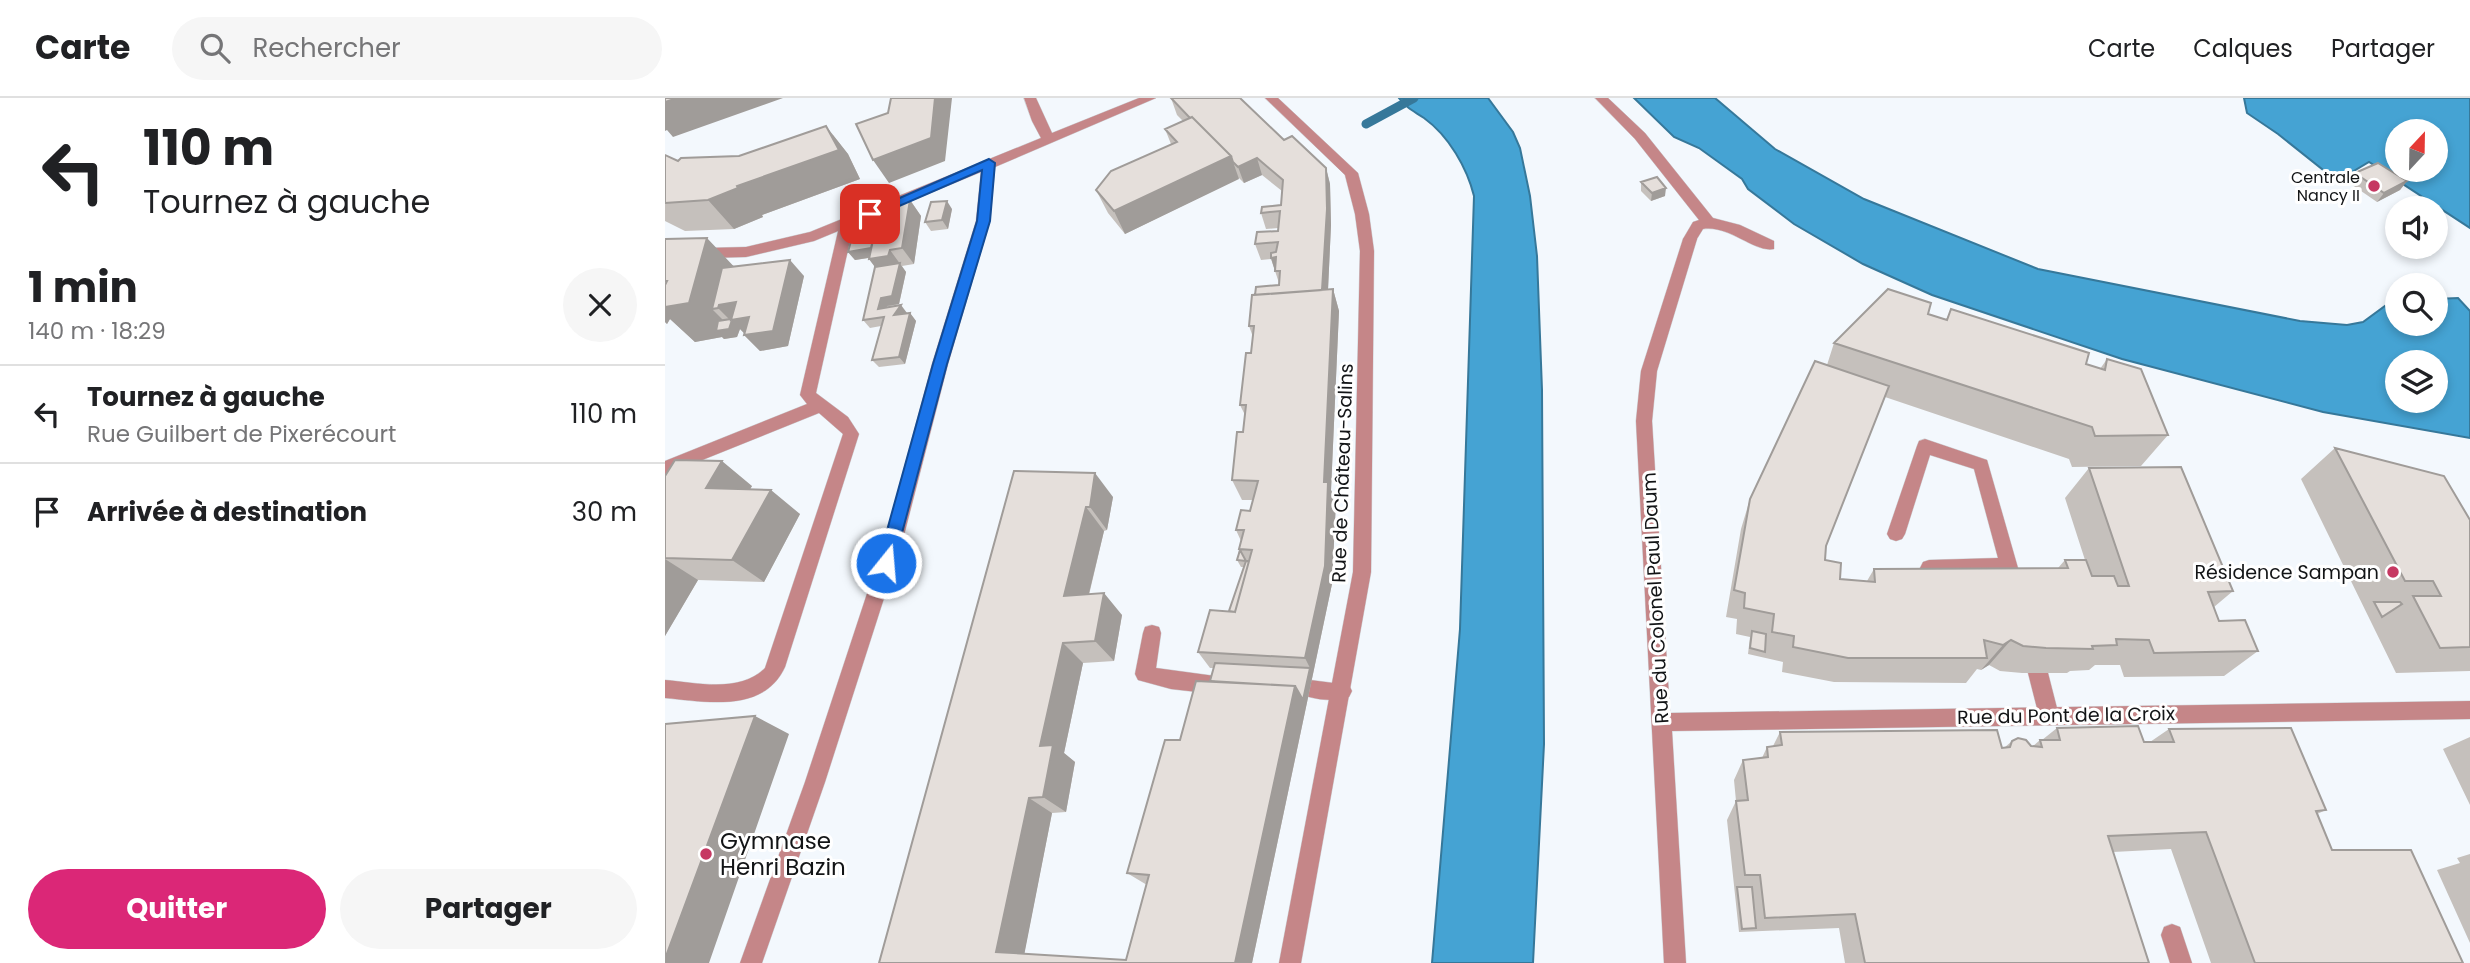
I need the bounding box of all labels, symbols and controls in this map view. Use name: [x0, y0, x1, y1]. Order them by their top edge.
search box: [172, 17, 662, 80]
text: Carte: [35, 24, 130, 71]
icon: search: [196, 29, 234, 67]
text: Rechercher: [252, 30, 401, 66]
text: Carte: [2088, 32, 2155, 65]
text: Calques: [2193, 32, 2293, 65]
text: Partager: [2331, 32, 2435, 65]
text: 110 m: [143, 114, 274, 182]
north arrow: [2385, 119, 2448, 182]
map controls: [2385, 119, 2448, 413]
icon: left: [28, 126, 119, 217]
place label: Centrale Nancy II: [2291, 166, 2360, 207]
marker: Centrale Nancy II: [2366, 178, 2382, 194]
text: Tournez à gauche: [143, 179, 430, 224]
pin: [840, 184, 900, 244]
icon: arrive: [851, 195, 889, 233]
button: sound: [2385, 196, 2448, 259]
text: 1 min: [28, 258, 138, 317]
button: close: [563, 268, 637, 342]
button: search: [2385, 273, 2448, 336]
text: 140 m · 18:29: [28, 315, 166, 347]
button: layers: [2385, 350, 2448, 413]
street label: Rue de Château-Salins: [1325, 363, 1360, 583]
text: Tournez à gauche: [87, 379, 325, 415]
icon: left: [28, 395, 66, 433]
text: 110 m: [570, 396, 637, 432]
text: Rue Guilbert de Pixerécourt: [87, 418, 396, 450]
street label: Rue du Colonel Paul Daum: [1635, 472, 1676, 724]
icon: arrive: [28, 493, 66, 531]
text: Arrivée à destination: [87, 494, 367, 530]
text: 30 m: [572, 494, 637, 530]
position arrow: [849, 526, 923, 600]
place label: Résidence Sampan: [2194, 559, 2379, 586]
marker: Résidence Sampan: [2385, 564, 2401, 580]
street label: Rue du Pont de la Croix: [1957, 700, 2175, 731]
place label: Gymnase Henri Bazin: [720, 825, 846, 883]
marker: Gymnase Henri Bazin: [698, 846, 714, 862]
button: Quitter: [28, 869, 326, 949]
button: Partager: [340, 869, 637, 949]

